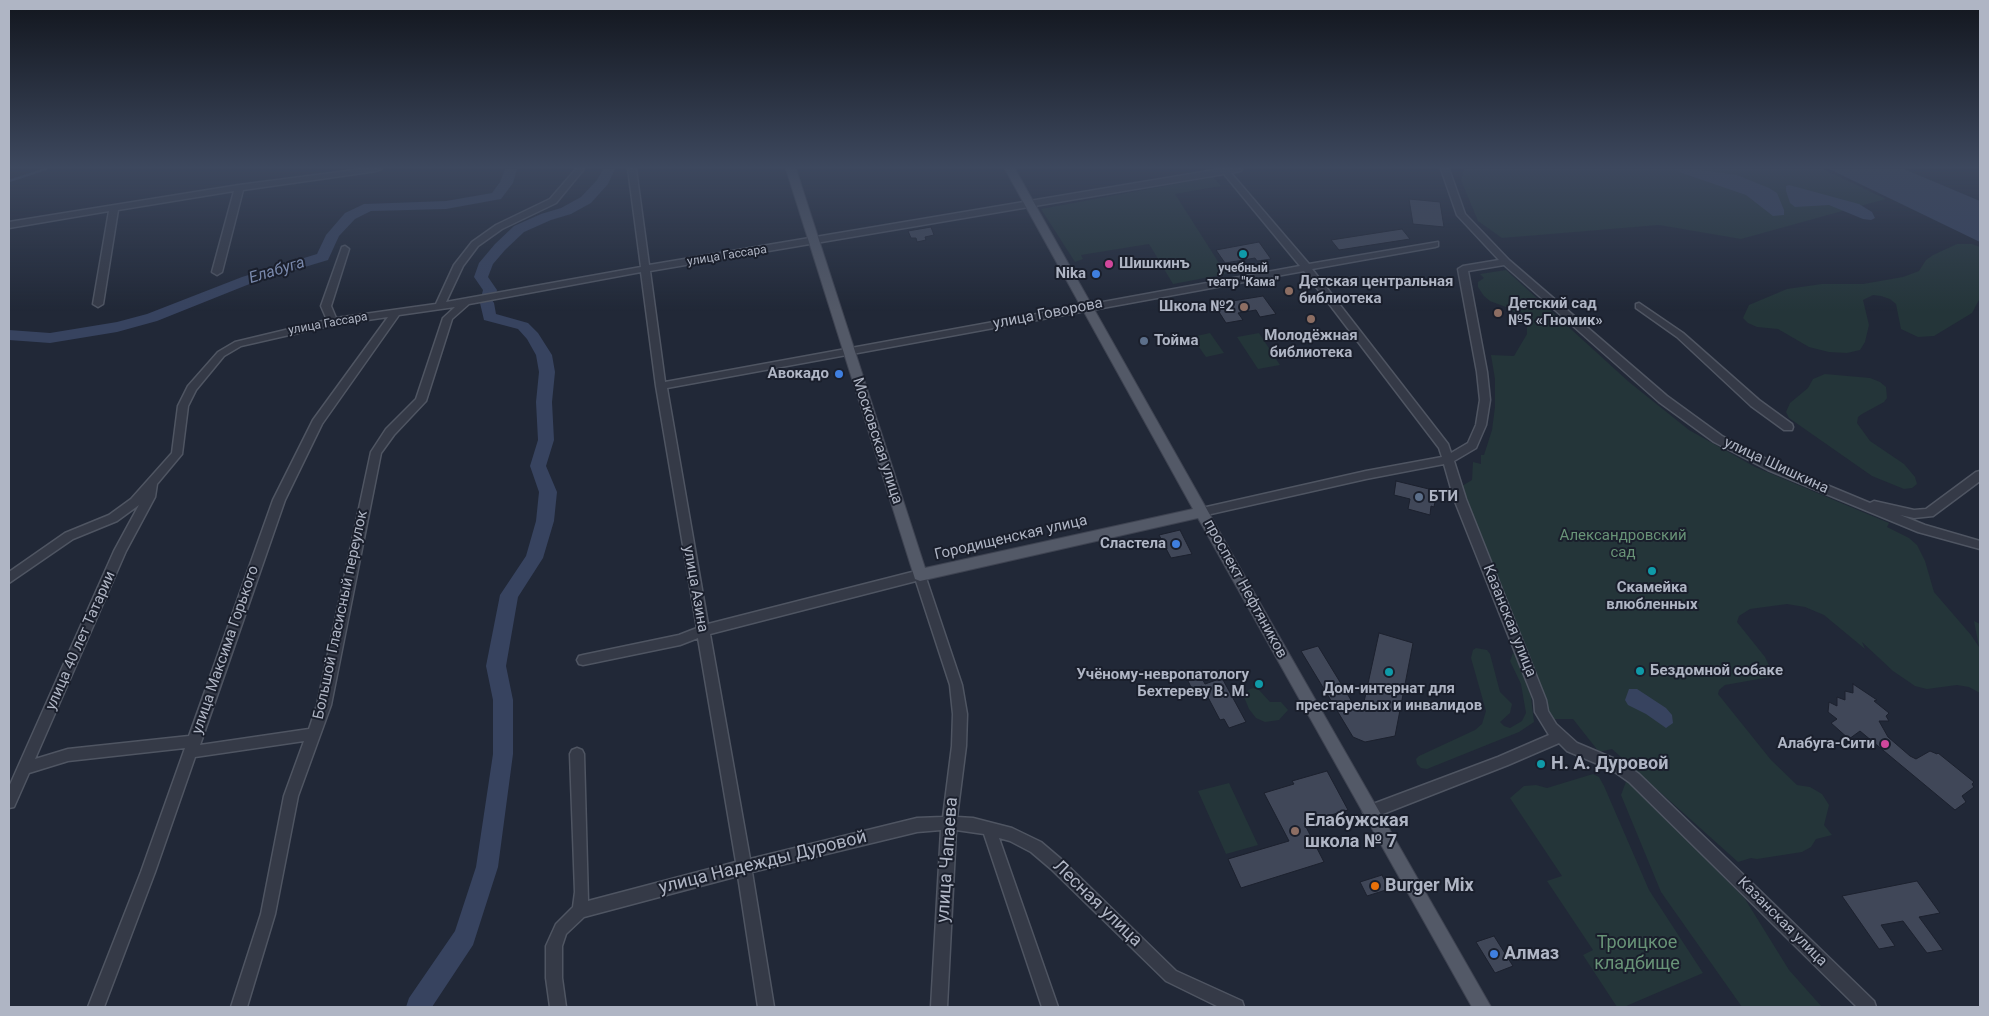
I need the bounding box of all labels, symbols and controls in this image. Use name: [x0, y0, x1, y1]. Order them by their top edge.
street label: улица Гассара: [686, 243, 768, 269]
marker: учебный театр "Кама": [1237, 248, 1249, 260]
water label: Елабуга: [247, 253, 307, 289]
place label: Шишкинъ: [1119, 255, 1190, 273]
marker: Шишкинъ: [1103, 258, 1115, 270]
place label: учебный театр "Кама": [1207, 262, 1279, 290]
place label: Nika: [1055, 265, 1086, 283]
marker: Nika: [1090, 268, 1102, 280]
place label: Детская центральная библиотека: [1299, 273, 1453, 308]
marker: Детская центральная библиотека: [1283, 285, 1295, 297]
street label: улица Говорова: [992, 295, 1104, 333]
place label: Детский сад №5 «Гномик»: [1508, 295, 1603, 330]
place label: Школа №2: [1159, 298, 1234, 316]
marker: Школа №2: [1238, 301, 1250, 313]
marker: Детский сад №5 «Гномик»: [1492, 307, 1504, 319]
street label: улица Гассара: [287, 310, 369, 338]
marker: Молодёжная библиотека: [1305, 313, 1317, 325]
place label: Молодёжная библиотека: [1264, 327, 1358, 362]
place label: Тойма: [1154, 332, 1198, 350]
marker: Тойма: [1138, 335, 1150, 347]
place label: Авокадо: [768, 365, 829, 383]
marker: Авокадо: [833, 368, 845, 380]
street label: Московская улица: [848, 376, 906, 506]
street label: улица Шишкина: [1721, 434, 1831, 498]
place label: БТИ: [1429, 488, 1458, 506]
marker: БТИ: [1413, 491, 1425, 503]
street label: Большой Гласисный переулок: [310, 509, 372, 721]
street label: Городищенская улица: [933, 512, 1089, 564]
street label: проспект Нефтяников: [1199, 516, 1291, 662]
park label: Александровский сад: [1559, 527, 1687, 562]
place label: Сластела: [1100, 535, 1166, 553]
marker: Сластела: [1170, 538, 1182, 550]
street label: улица Азина: [679, 544, 711, 634]
street label: Казанская улица: [1478, 562, 1540, 680]
street label: улица Максима Горького: [189, 563, 263, 737]
marker: Скамейка влюбленных: [1646, 565, 1658, 577]
street label: улица 40 лет Татарии: [42, 569, 120, 713]
place label: Скамейка влюбленных: [1606, 579, 1698, 614]
place label: Бездомной собаке: [1650, 662, 1783, 680]
marker: Бездомной собаке: [1634, 665, 1646, 677]
place label: Учёному-невропатологу Бехтереву В. М.: [1077, 666, 1249, 701]
marker: Дом-интернат для престарелых и инвалидов: [1383, 666, 1395, 678]
marker: Учёному-невропатологу Бехтереву В. М.: [1253, 678, 1265, 690]
place label: Дом-интернат для престарелых и инвалидов: [1296, 680, 1482, 715]
place label: Алабуга-Сити: [1777, 735, 1875, 753]
marker: Алабуга-Сити: [1879, 738, 1891, 750]
place label: Н. А. Дуровой: [1551, 753, 1668, 775]
marker: Н. А. Дуровой: [1535, 758, 1547, 770]
street label: улица Чапаева: [933, 797, 963, 923]
place label: Елабужская школа № 7: [1305, 810, 1409, 852]
marker: Елабужская школа № 7: [1289, 825, 1301, 837]
street label: улица Надежды Дуровой: [657, 827, 869, 899]
street label: Лесная улица: [1048, 856, 1146, 952]
street label: Казанская улица: [1733, 873, 1831, 971]
place label: Burger Mix: [1385, 875, 1474, 897]
marker: Burger Mix: [1369, 880, 1381, 892]
park label: Троицкое кладбище: [1594, 932, 1680, 974]
place label: Алмаз: [1504, 943, 1559, 965]
marker: Алмаз: [1488, 948, 1500, 960]

